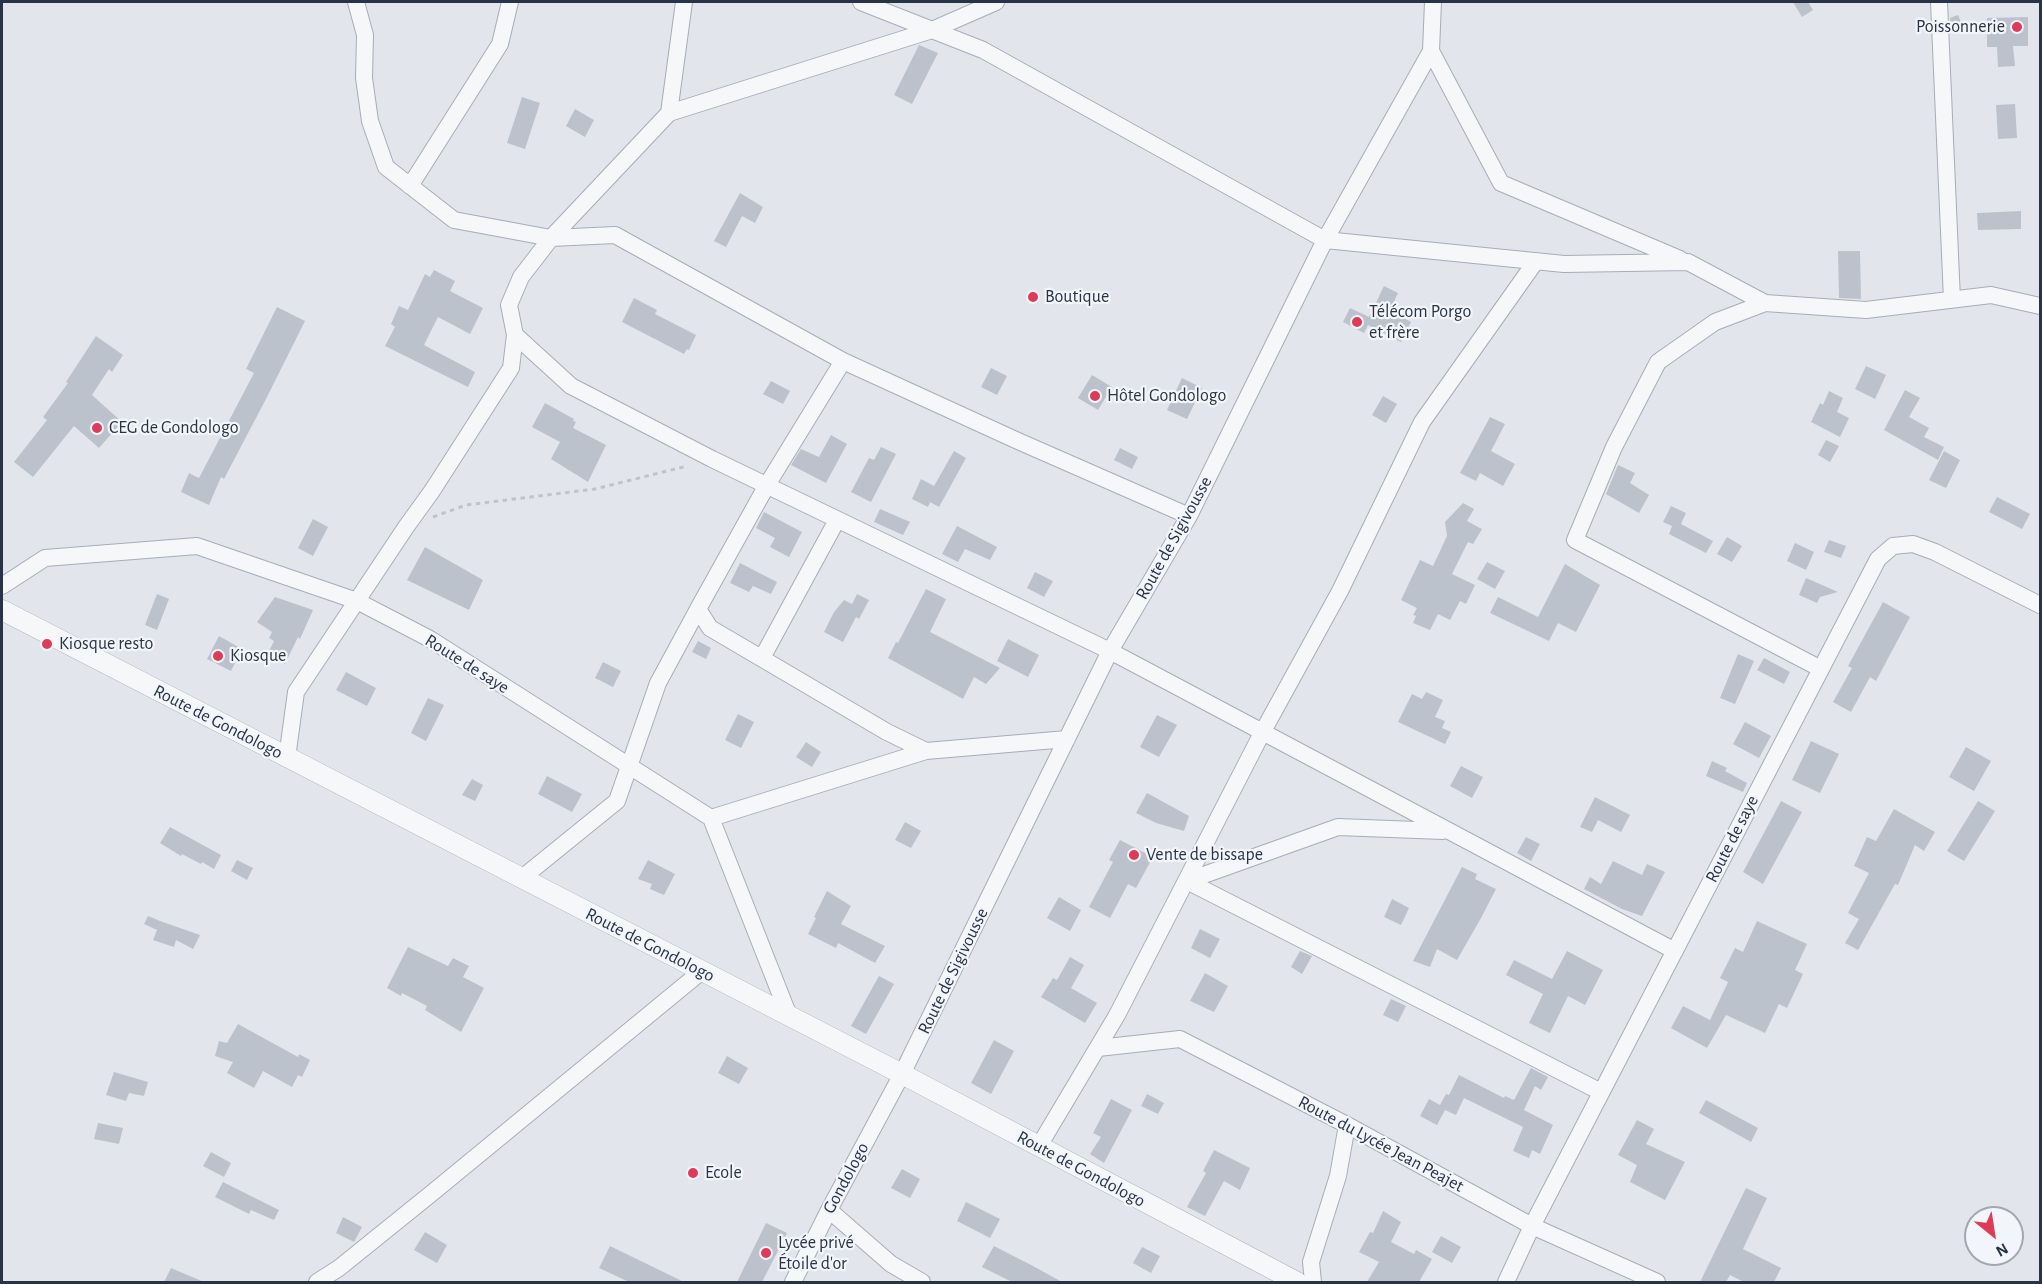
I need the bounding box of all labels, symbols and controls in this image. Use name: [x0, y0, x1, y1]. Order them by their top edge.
place label: Poissonnerie: [1916, 16, 2005, 38]
marker: Poissonnerie: [2010, 20, 2024, 34]
place label: Boutique: [1045, 286, 1109, 308]
marker: Boutique: [1026, 290, 1040, 304]
place label: Télécom Porgo et frère: [1369, 301, 1471, 344]
marker: Télécom Porgo et frère: [1350, 315, 1364, 329]
place label: Hôtel Gondologo: [1107, 385, 1226, 407]
marker: Hôtel Gondologo: [1088, 389, 1102, 403]
place label: CEG de Gondologo: [109, 417, 239, 439]
marker: CEG de Gondologo: [90, 421, 104, 435]
street label: Route de Sigivousse: [1131, 473, 1217, 603]
street label: Route de saye: [421, 630, 513, 698]
place label: Kiosque resto: [59, 633, 153, 655]
marker: Kiosque resto: [40, 637, 54, 651]
place label: Kiosque: [230, 645, 286, 667]
marker: Kiosque: [211, 649, 225, 663]
street label: Route de Gondologo: [150, 680, 286, 764]
street label: Route de saye: [1701, 792, 1763, 886]
place label: Vente de bissape: [1146, 844, 1263, 866]
marker: Vente de bissape: [1127, 848, 1141, 862]
street label: Route de Gondologo: [582, 903, 718, 987]
street label: Route de Sigivousse: [913, 904, 993, 1038]
street label: Route du Lycée Jean Peajet: [1294, 1091, 1468, 1197]
street label: Route de Gondologo: [1013, 1126, 1149, 1212]
street label: Gondologo: [818, 1139, 874, 1217]
place label: Ecole: [705, 1162, 742, 1184]
marker: Ecole: [686, 1166, 700, 1180]
north arrow: [1964, 1206, 2024, 1266]
place label: Lycée privé Étoile d'or: [778, 1232, 854, 1274]
text: N: [1993, 1240, 2011, 1260]
marker: Lycée privé Étoile d'or: [759, 1246, 773, 1260]

